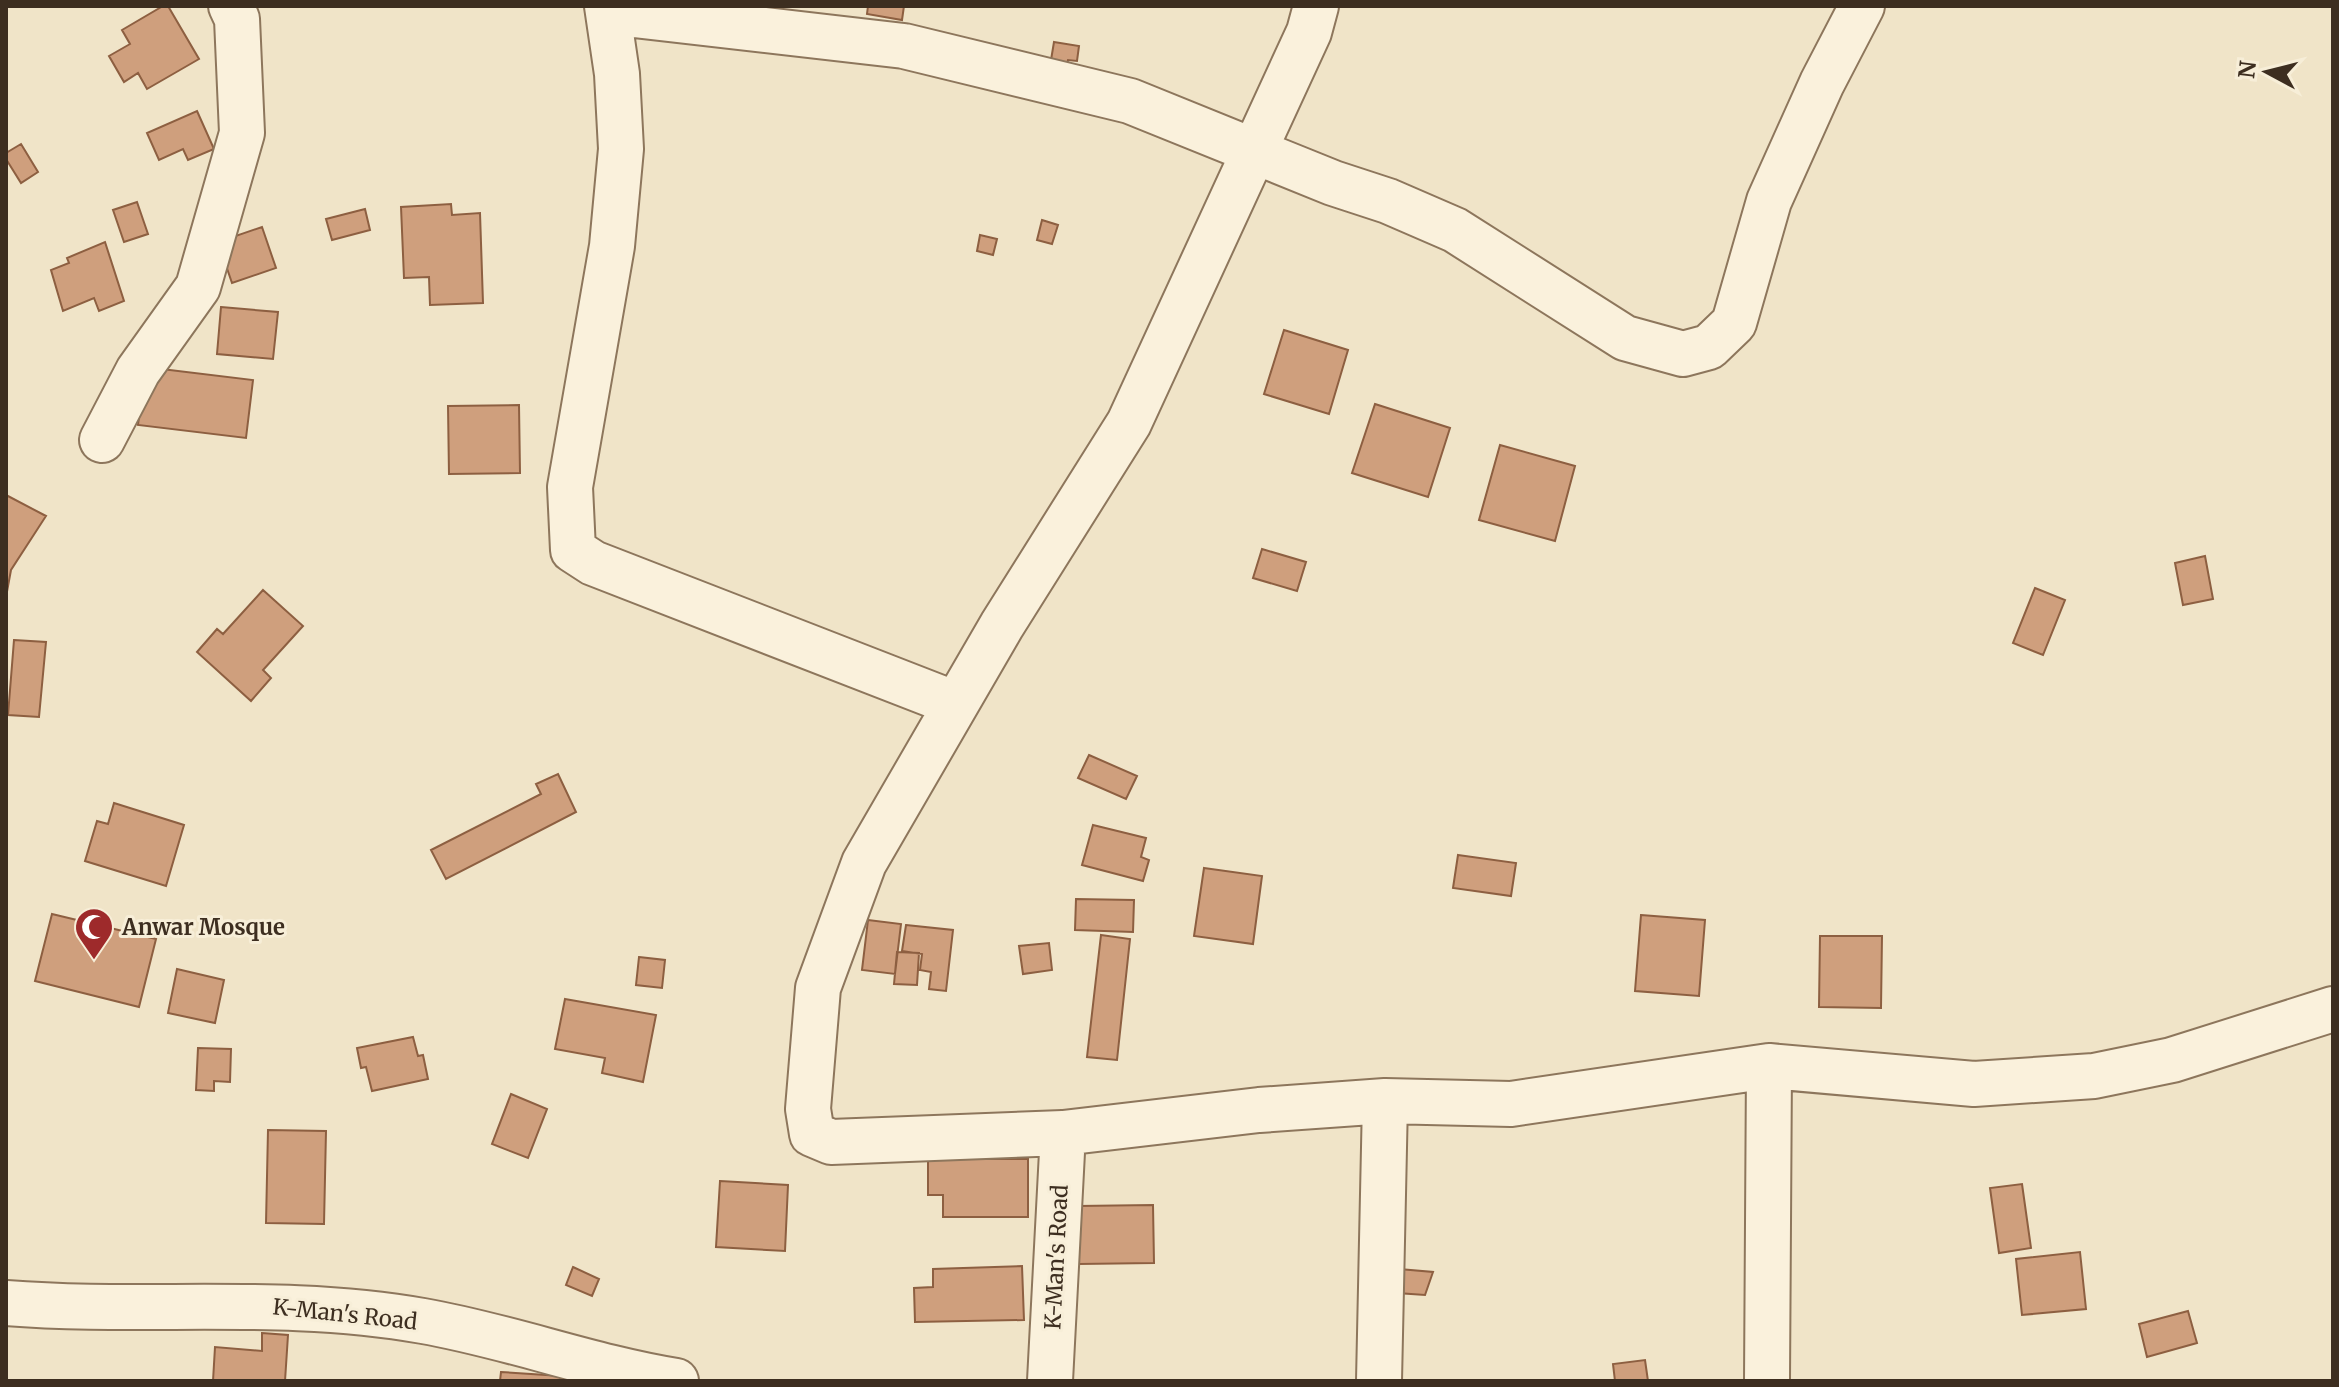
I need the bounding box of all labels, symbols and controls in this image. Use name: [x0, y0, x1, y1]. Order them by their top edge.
north arrow: [2227, 32, 2307, 112]
text: N: [2232, 59, 2262, 80]
mosque icon: Anwar Mosque: [73, 906, 115, 961]
place label: Anwar Mosque: [121, 913, 285, 941]
street label: K-Man's Road: [1038, 1184, 1074, 1330]
street label: K-Man's Road: [271, 1292, 419, 1336]

